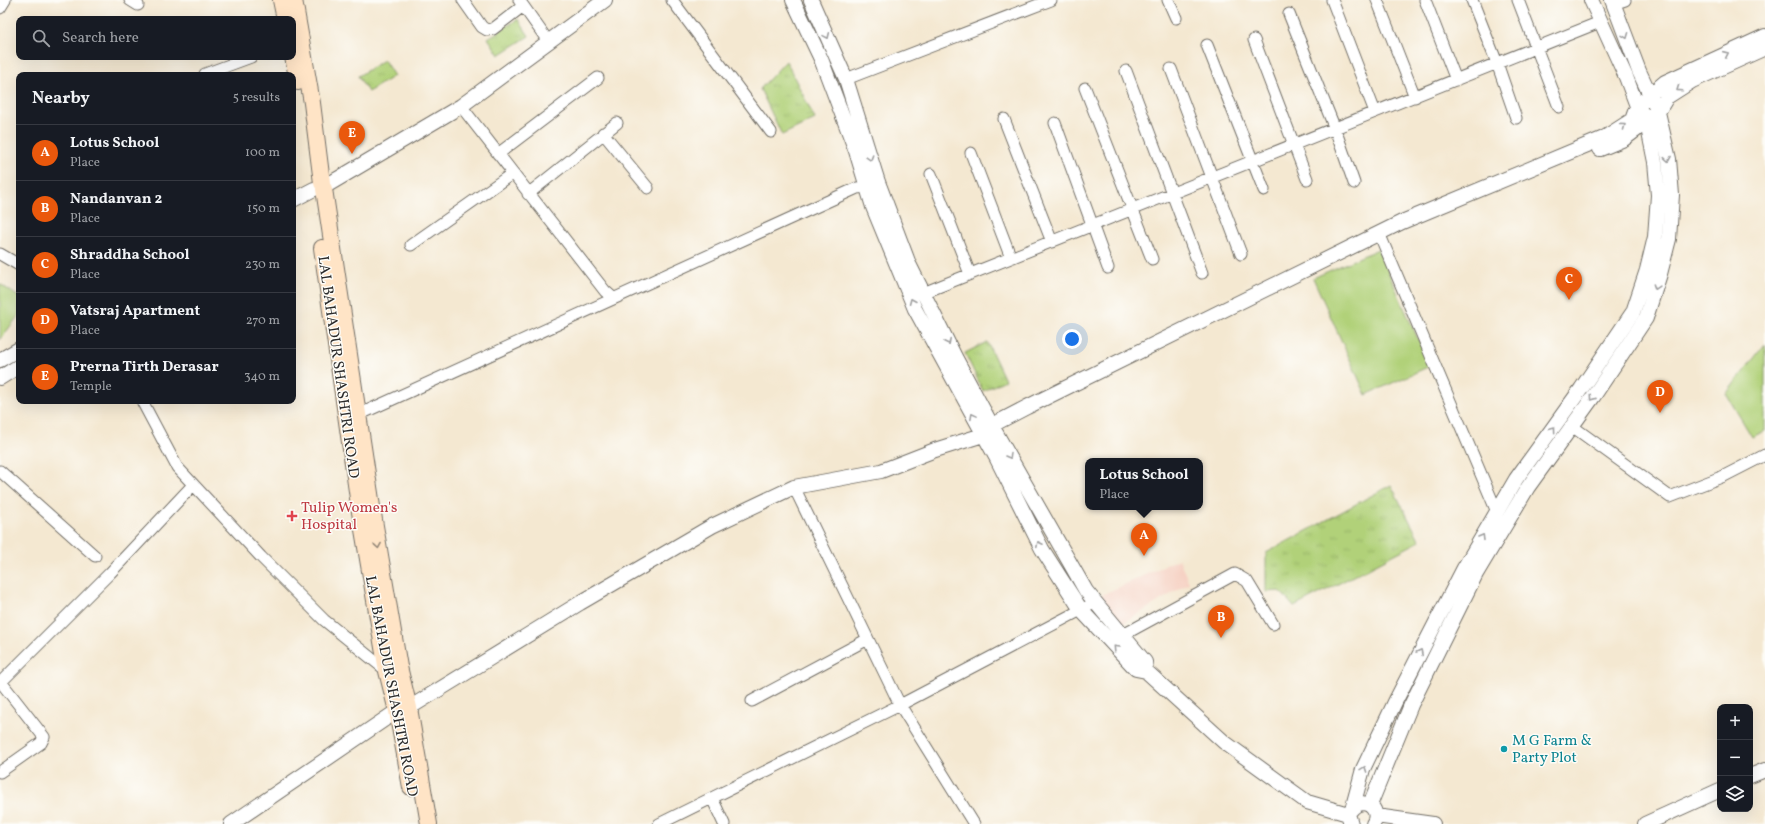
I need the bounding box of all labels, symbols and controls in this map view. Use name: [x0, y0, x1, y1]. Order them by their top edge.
search box: [16, 16, 296, 60]
icon: search: [30, 27, 52, 49]
text: Search here: [62, 28, 139, 49]
one-way arrow: [822, 31, 830, 39]
one-way arrow: [1621, 33, 1629, 40]
one-way arrow: [1722, 51, 1730, 59]
one-way arrow: [1677, 84, 1684, 91]
text: Nearby: [32, 87, 90, 110]
text: 5 results: [233, 89, 280, 107]
pin: E: [339, 121, 365, 154]
one-way arrow: [1618, 124, 1625, 131]
text: Lotus School: [70, 133, 159, 154]
text: A: [40, 144, 50, 162]
text: 100 m: [245, 144, 280, 162]
text: Place: [70, 154, 100, 172]
one-way arrow: [865, 154, 874, 161]
one-way arrow: [1663, 155, 1672, 162]
text: Nandanvan 2: [70, 189, 162, 210]
text: B: [41, 200, 49, 218]
text: 150 m: [247, 200, 280, 218]
text: Place: [70, 210, 100, 228]
text: Shraddha School: [70, 245, 190, 266]
street label: LAL BAHADUR SHASHTRI ROAD: [311, 254, 364, 480]
text: C: [41, 256, 49, 274]
text: 230 m: [245, 256, 280, 274]
text: Place: [70, 266, 100, 284]
pin: C: [1556, 267, 1582, 300]
one-way arrow: [1652, 283, 1661, 290]
one-way arrow: [909, 298, 917, 306]
text: Vatsraj Apartment: [70, 301, 200, 322]
text: D: [40, 312, 50, 330]
text: 270 m: [246, 312, 280, 330]
text: Place: [70, 322, 100, 340]
your location: [1062, 329, 1082, 349]
one-way arrow: [943, 338, 950, 345]
text: Prerna Tirth Derasar: [70, 357, 219, 378]
text: E: [41, 368, 49, 386]
text: 340 m: [244, 368, 280, 386]
text: Temple: [70, 378, 112, 396]
pin: D: [1647, 380, 1673, 413]
one-way arrow: [1590, 394, 1597, 401]
one-way arrow: [970, 413, 978, 420]
one-way arrow: [1548, 426, 1555, 433]
one-way arrow: [1005, 452, 1012, 459]
popup: [1085, 458, 1203, 510]
text: Lotus School: [1099, 465, 1189, 486]
text: Place: [1099, 486, 1129, 504]
place label: Tulip Women's Hospital: [301, 498, 397, 536]
marker: Tulip Women's Hospital: [286, 510, 298, 522]
pin: A: [1131, 523, 1157, 556]
one-way arrow: [1477, 534, 1484, 542]
one-way arrow: [1037, 541, 1044, 548]
one-way arrow: [373, 542, 382, 549]
street label: LAL BAHADUR SHASHTRI ROAD: [359, 574, 422, 799]
pin: B: [1208, 605, 1234, 638]
one-way arrow: [1114, 645, 1121, 653]
one-way arrow: [1416, 649, 1423, 656]
map controls: [1717, 704, 1753, 812]
button: +: [1717, 704, 1753, 740]
place label: M G Farm & Party Plot: [1512, 731, 1592, 769]
button: −: [1717, 740, 1753, 776]
marker: M G Farm & Party Plot: [1499, 744, 1509, 754]
one-way arrow: [1359, 765, 1367, 772]
button: layers: [1717, 776, 1753, 812]

